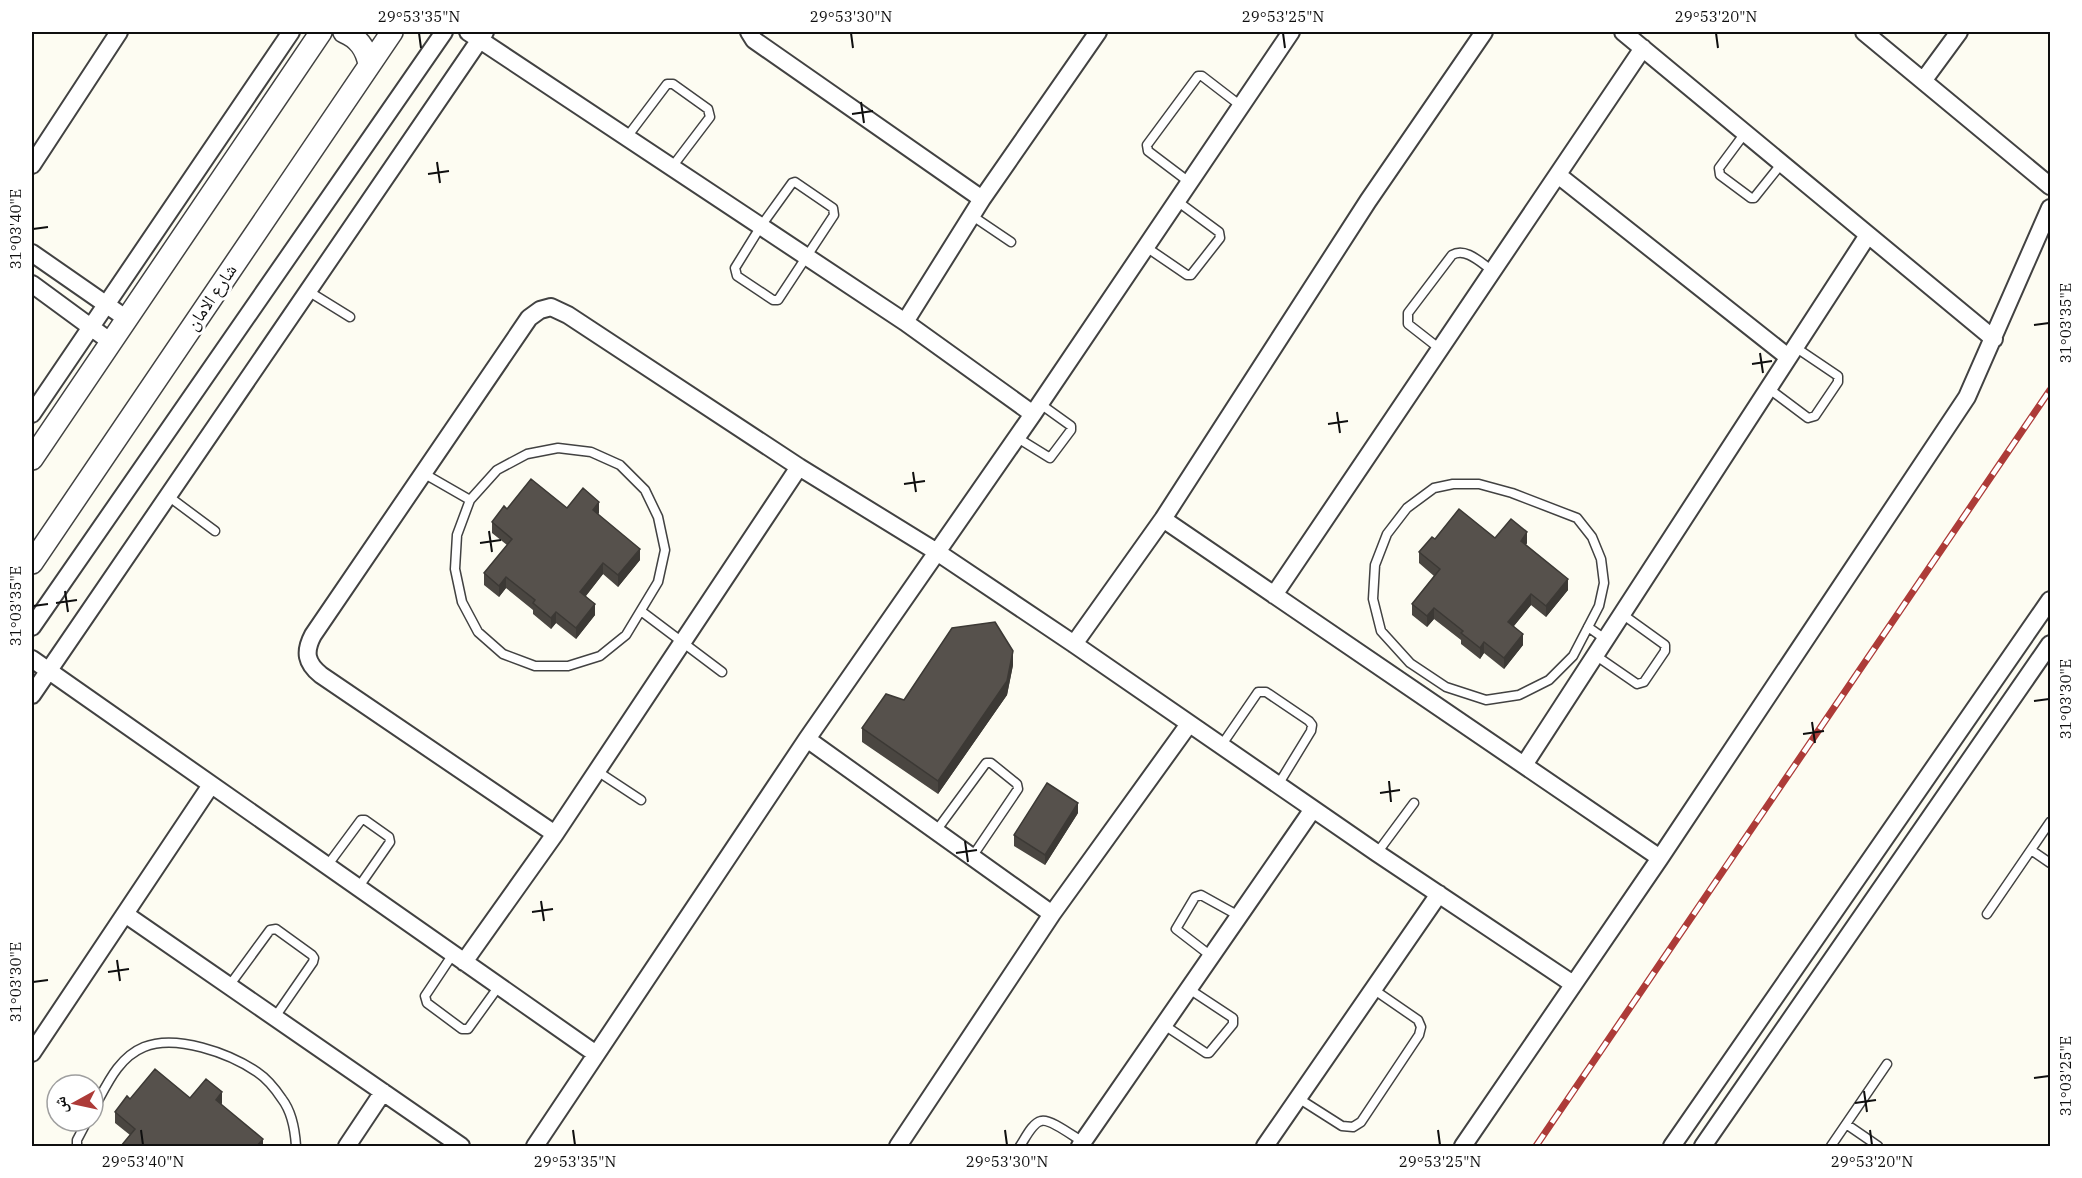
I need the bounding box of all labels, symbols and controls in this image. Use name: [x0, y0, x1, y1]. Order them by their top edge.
text: 29°53'35"N: [378, 7, 460, 26]
text: 29°53'30"N: [810, 7, 892, 26]
text: 29°53'25"N: [1242, 7, 1324, 26]
text: 29°53'20"N: [1675, 7, 1757, 26]
text: 31°03'40"E: [6, 189, 25, 269]
street label: شارع الامان: [180, 259, 242, 335]
text: 31°03'35"E: [2056, 283, 2075, 363]
text: 31°03'35"E: [6, 566, 25, 646]
text: 31°03'30"E: [2056, 659, 2075, 739]
text: 31°03'30"E: [6, 942, 25, 1022]
text: 31°03'25"E: [2056, 1036, 2075, 1116]
north arrow: [45, 1073, 105, 1133]
text: ش: [49, 1095, 71, 1115]
text: 29°53'40"N: [102, 1152, 184, 1171]
text: 29°53'35"N: [534, 1152, 616, 1171]
text: 29°53'30"N: [966, 1152, 1048, 1171]
text: 29°53'25"N: [1399, 1152, 1481, 1171]
text: 29°53'20"N: [1831, 1152, 1913, 1171]

